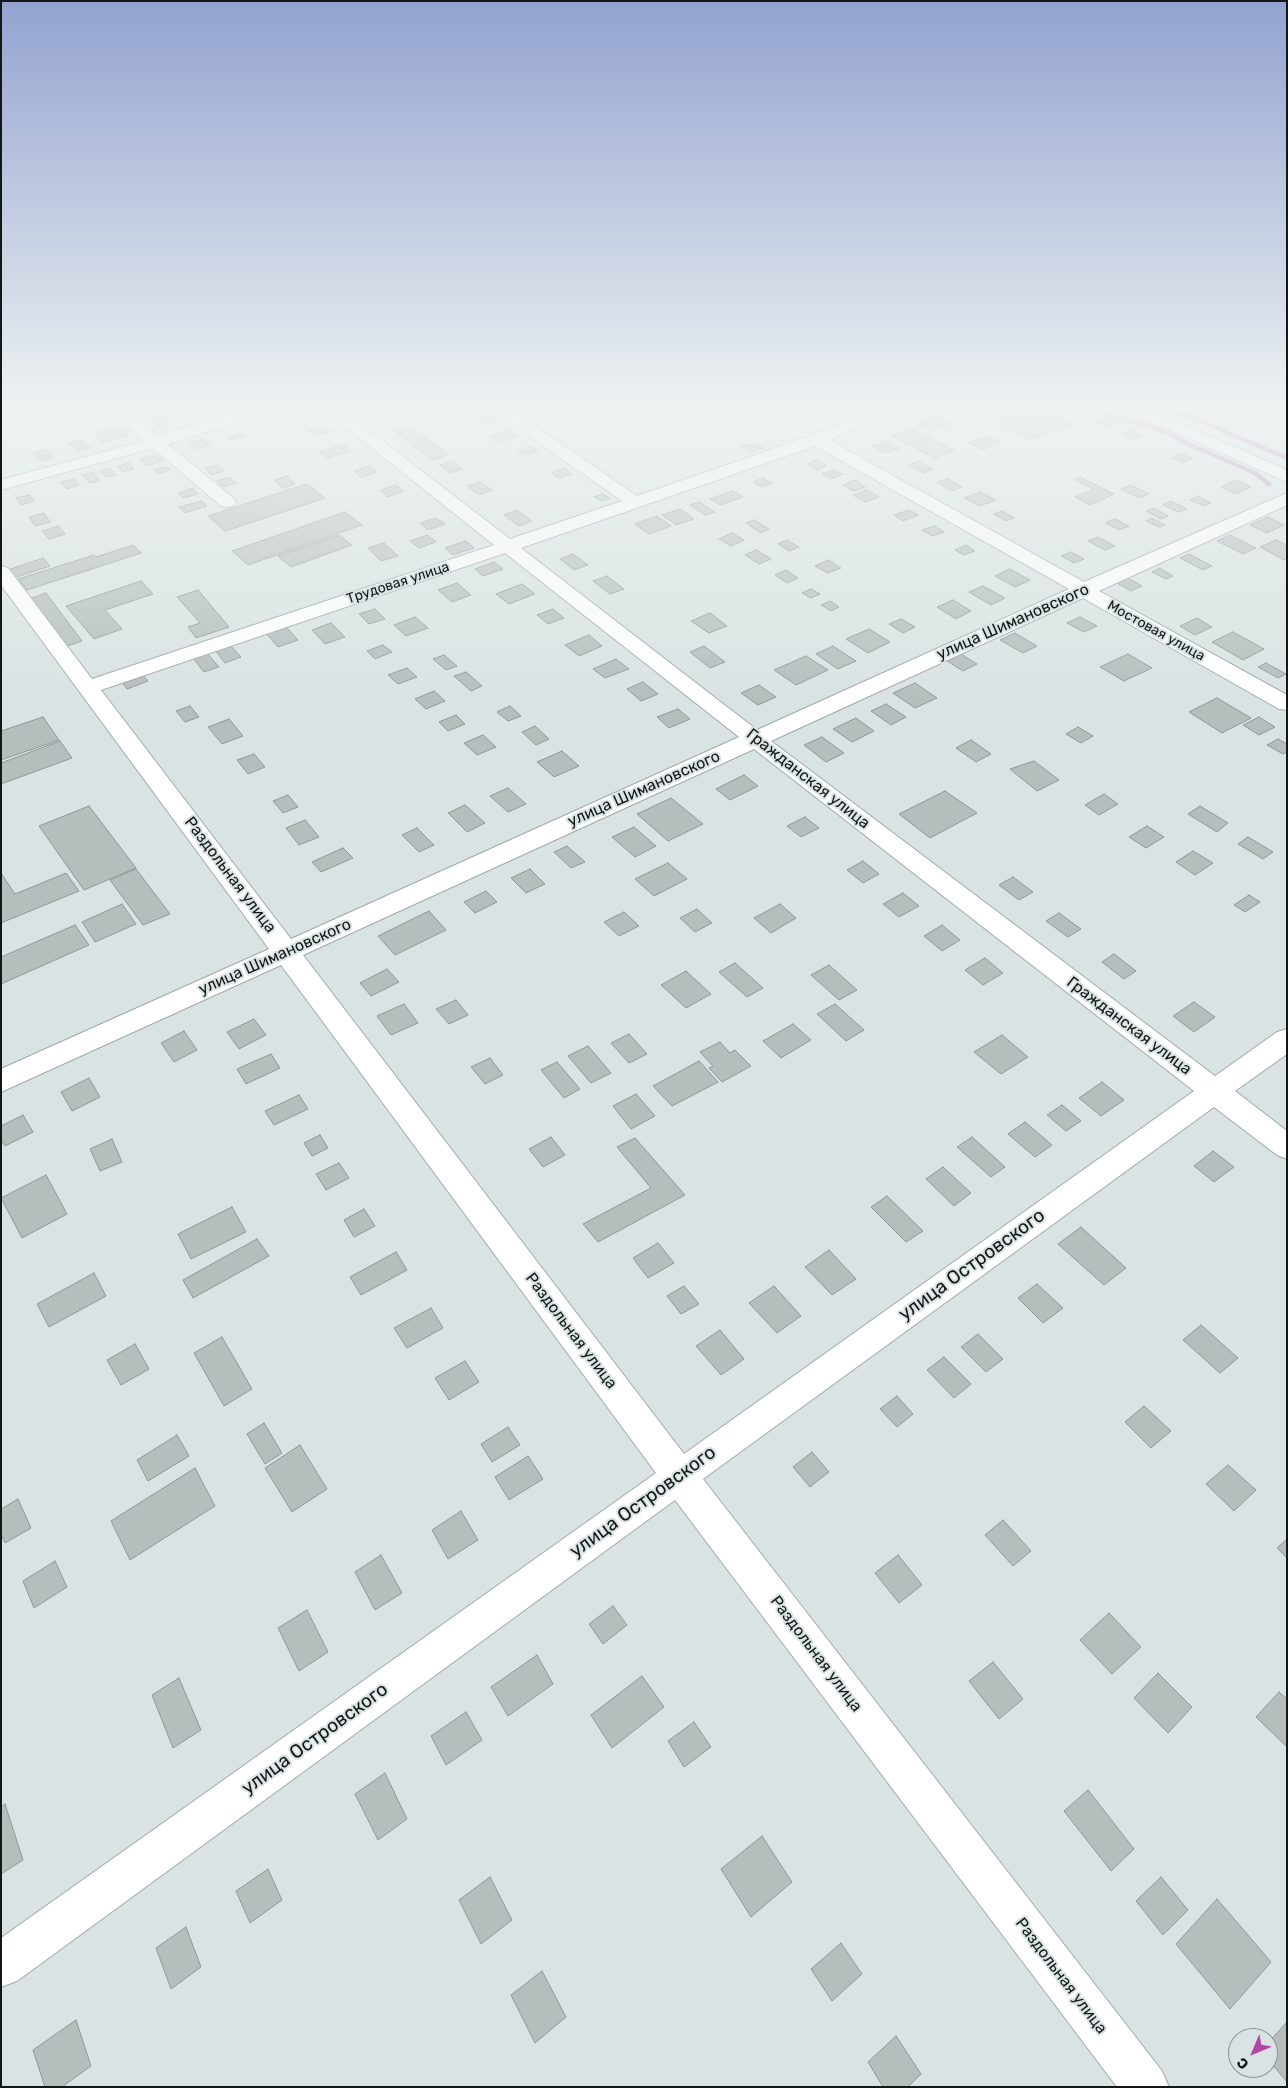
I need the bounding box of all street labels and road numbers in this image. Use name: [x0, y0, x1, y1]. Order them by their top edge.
street label: Трудовая улица: [344, 558, 452, 608]
street label: улица Шимановского: [934, 580, 1092, 664]
street label: Мостовая улица: [1104, 597, 1208, 665]
street label: Гражданская улица: [743, 725, 873, 833]
street label: улица Шимановского: [565, 747, 723, 831]
street label: Раздольная улица: [180, 813, 280, 937]
street label: улица Шимановского: [196, 915, 354, 999]
street label: Гражданская улица: [1063, 973, 1195, 1079]
street label: улица Островского: [894, 1204, 1050, 1326]
street label: Раздольная улица: [521, 1269, 621, 1393]
street label: улица Островского: [565, 1441, 721, 1563]
street label: Раздольная улица: [766, 1592, 866, 1716]
street label: улица Островского: [237, 1678, 393, 1800]
street label: Раздольная улица: [1011, 1914, 1111, 2038]

